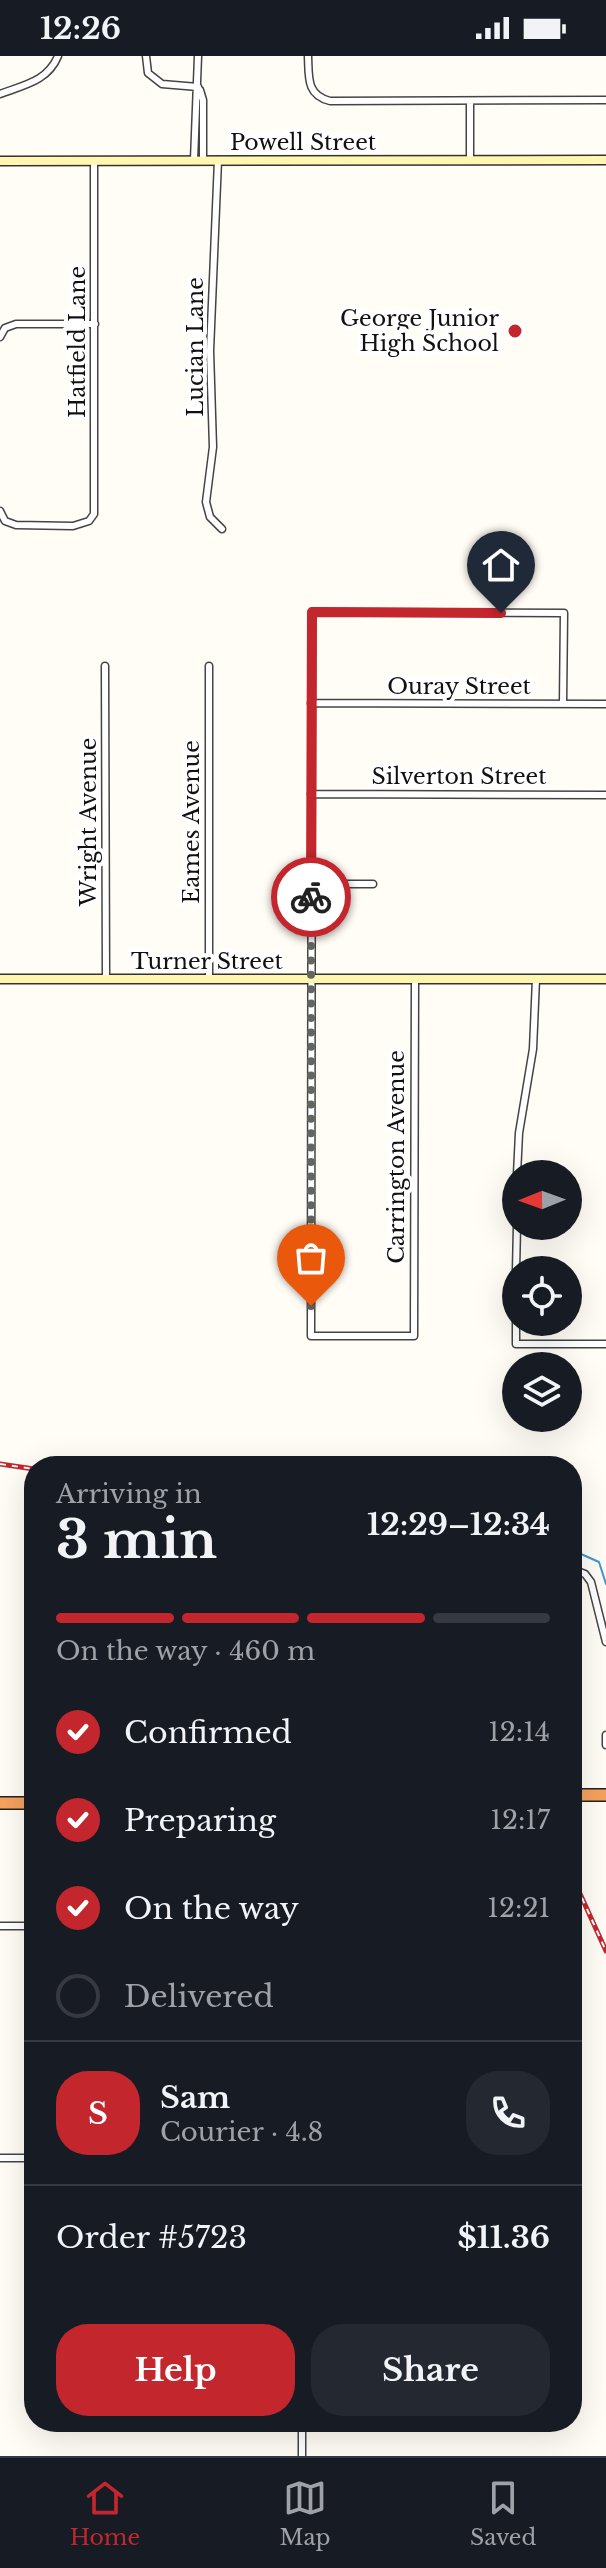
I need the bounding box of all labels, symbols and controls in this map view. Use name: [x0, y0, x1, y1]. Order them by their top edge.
text: 12:26: [40, 10, 121, 47]
street label: Powell Street: [230, 129, 377, 156]
street label: Hatfield Lane: [64, 266, 91, 418]
street label: Lucian Lane: [182, 277, 209, 417]
place label: George Junior High School: [340, 305, 500, 357]
marker: George Junior High School: [506, 322, 524, 340]
pin: [467, 531, 535, 613]
icon: home: [479, 543, 523, 587]
street label: Ouray Street: [387, 673, 532, 700]
street label: Wright Avenue: [75, 738, 102, 907]
street label: Eames Avenue: [178, 740, 205, 904]
street label: Silverton Street: [371, 763, 547, 790]
courier: [271, 857, 351, 937]
icon: bike: [289, 875, 333, 919]
street label: Turner Street: [131, 948, 284, 975]
street label: Carrington Avenue: [383, 1050, 410, 1264]
north arrow: [502, 1160, 582, 1240]
map controls: [502, 1160, 582, 1432]
pin: [277, 1224, 345, 1306]
icon: bag: [289, 1236, 333, 1280]
button: locate: [502, 1256, 582, 1336]
button: layers: [502, 1352, 582, 1432]
text: Arriving in: [56, 1478, 202, 1510]
text: 12:29–12:34: [367, 1506, 550, 1543]
text: 3 min: [56, 1508, 217, 1572]
text: On the way · 460 m: [56, 1635, 315, 1667]
icon: check: [56, 1710, 100, 1754]
text: Confirmed: [124, 1714, 292, 1751]
text: 12:14: [488, 1716, 550, 1748]
icon: check: [56, 1798, 100, 1842]
text: Preparing: [124, 1802, 276, 1839]
text: 12:17: [490, 1804, 550, 1836]
icon: check: [56, 1886, 100, 1930]
text: On the way: [124, 1890, 299, 1927]
text: 12:21: [487, 1892, 550, 1924]
text: Delivered: [124, 1978, 274, 2015]
button: phone: [466, 2071, 550, 2155]
text: Sam: [160, 2079, 230, 2116]
text: S: [88, 2095, 108, 2132]
text: Courier · 4.8: [160, 2116, 323, 2148]
text: Order #5723: [56, 2219, 247, 2256]
text: $11.36: [457, 2219, 550, 2256]
button: Help: [56, 2324, 295, 2416]
button: Share: [311, 2324, 550, 2416]
tab: Home: [70, 2476, 140, 2551]
tab: Map: [279, 2476, 331, 2551]
tab: Saved: [470, 2476, 536, 2551]

